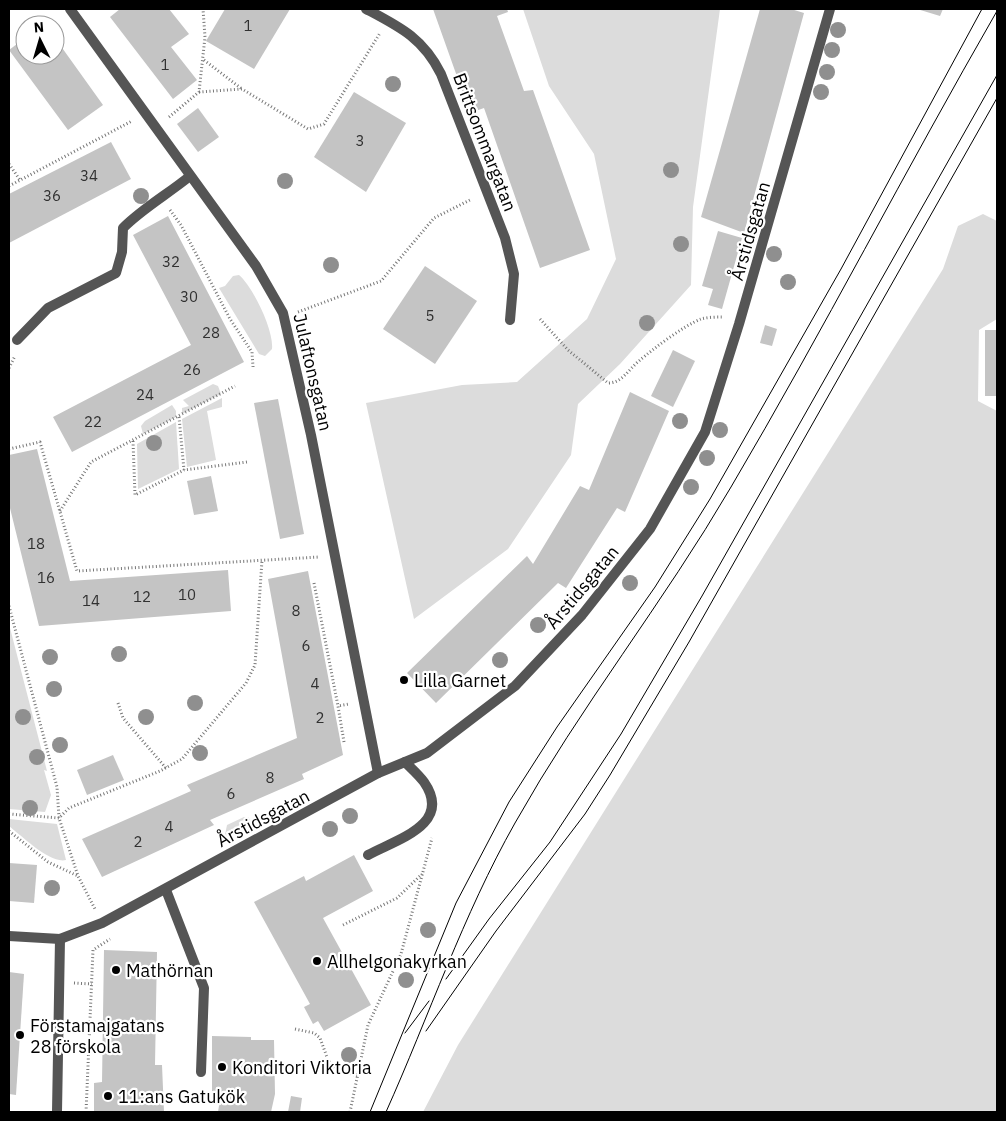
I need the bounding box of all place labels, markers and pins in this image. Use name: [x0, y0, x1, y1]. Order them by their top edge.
place label: Lilla Garnet: [414, 669, 506, 692]
marker: Lilla Garnet: [398, 674, 410, 686]
place label: Allhelgonakyrkan: [327, 950, 467, 973]
marker: Allhelgonakyrkan: [311, 955, 323, 967]
place label: Mathörnan: [126, 959, 214, 982]
marker: Mathörnan: [110, 964, 122, 976]
place label: Förstamajgatans 28 förskola: [30, 1014, 165, 1058]
marker: Förstamajgatans 28 förskola: [14, 1029, 26, 1041]
place label: Konditori Viktoria: [232, 1056, 372, 1079]
marker: Konditori Viktoria: [216, 1061, 228, 1073]
place label: 11:ans Gatukök: [118, 1085, 246, 1108]
marker: 11:ans Gatukök: [102, 1090, 114, 1102]

